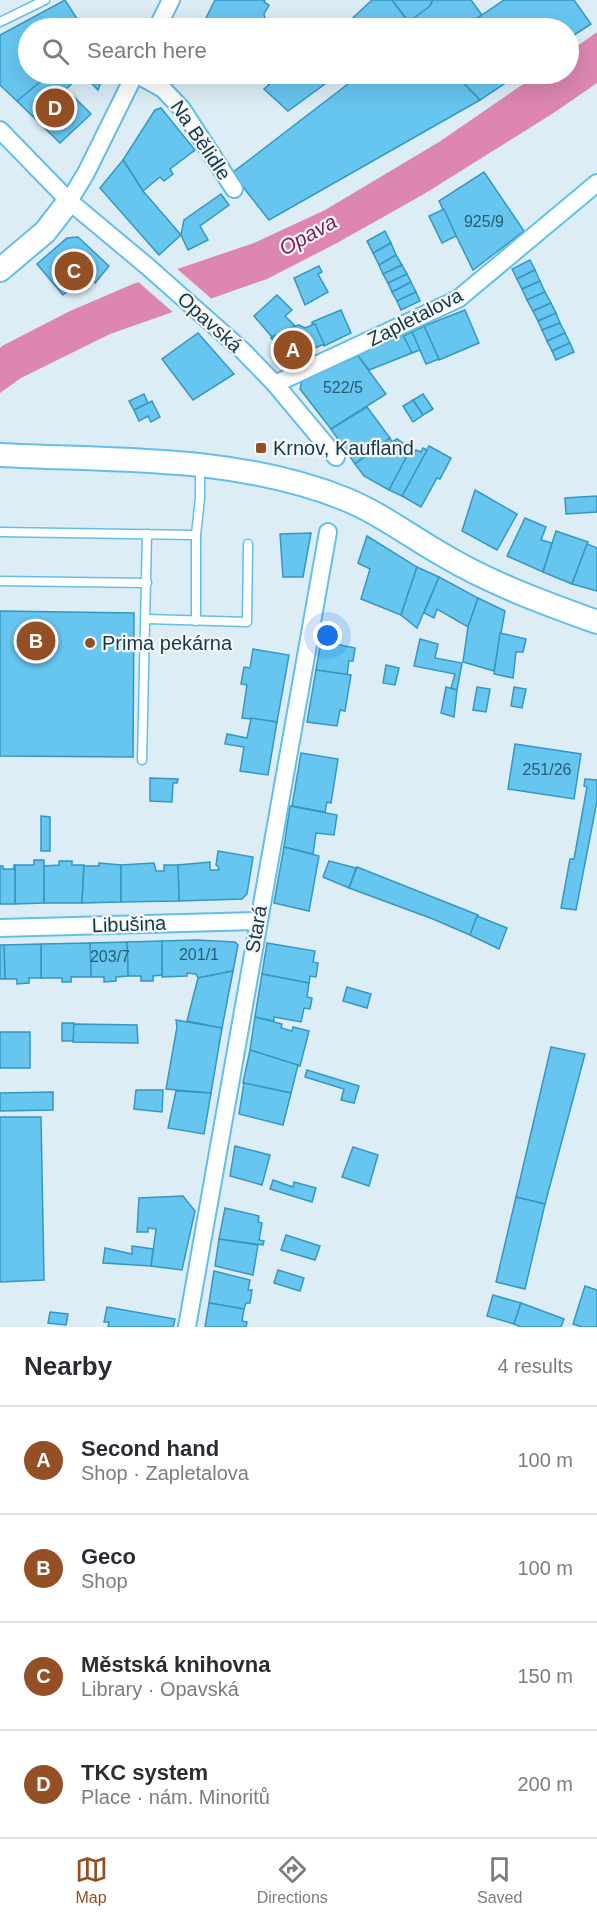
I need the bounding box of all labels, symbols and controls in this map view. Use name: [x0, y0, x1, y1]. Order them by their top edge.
search box: [18, 18, 579, 84]
icon: search: [39, 35, 72, 68]
text: Search here: [87, 38, 207, 63]
pin: D: [36, 86, 74, 130]
street label: Na Bělidle: [166, 96, 236, 184]
water label: Opava: [275, 210, 340, 260]
house number: 925/9: [464, 213, 504, 230]
pin: C: [54, 248, 94, 294]
street label: Zapletalova: [364, 283, 467, 350]
street label: Opavská: [173, 287, 247, 357]
pin: A: [274, 328, 312, 372]
house number: 522/5: [323, 379, 363, 396]
place label: Krnov, Kaufland: [273, 437, 414, 459]
marker: Krnov, Kaufland: [254, 441, 268, 455]
pin: B: [16, 618, 56, 664]
your location: [313, 621, 342, 650]
place label: Prima pekárna: [102, 632, 233, 654]
marker: Prima pekárna: [83, 636, 97, 650]
house number: 251/26: [523, 761, 572, 778]
street label: Stará: [241, 903, 271, 954]
street label: Libušina: [91, 912, 167, 936]
house number: 201/1: [179, 946, 219, 963]
house number: 203/7: [90, 948, 130, 965]
text: Nearby: [24, 1351, 112, 1381]
text: 4 results: [497, 1355, 573, 1377]
text: Second hand: [81, 1436, 219, 1461]
text: A: [36, 1449, 51, 1471]
text: 100 m: [517, 1449, 573, 1471]
text: Shop · Zapletalova: [81, 1462, 249, 1484]
text: Geco: [81, 1544, 136, 1569]
text: B: [36, 1557, 51, 1579]
text: 100 m: [517, 1557, 573, 1579]
text: Shop: [81, 1570, 128, 1592]
text: Městská knihovna: [81, 1652, 271, 1677]
text: C: [36, 1665, 51, 1687]
text: 150 m: [517, 1665, 573, 1687]
text: Library · Opavská: [81, 1678, 239, 1700]
text: TKC system: [81, 1760, 208, 1785]
text: D: [36, 1773, 51, 1795]
text: 200 m: [517, 1773, 573, 1795]
text: Place · nám. Minoritů: [81, 1786, 270, 1808]
tab: Map: [75, 1853, 108, 1907]
tab: Directions: [257, 1853, 328, 1907]
tab: Saved: [477, 1853, 522, 1907]

